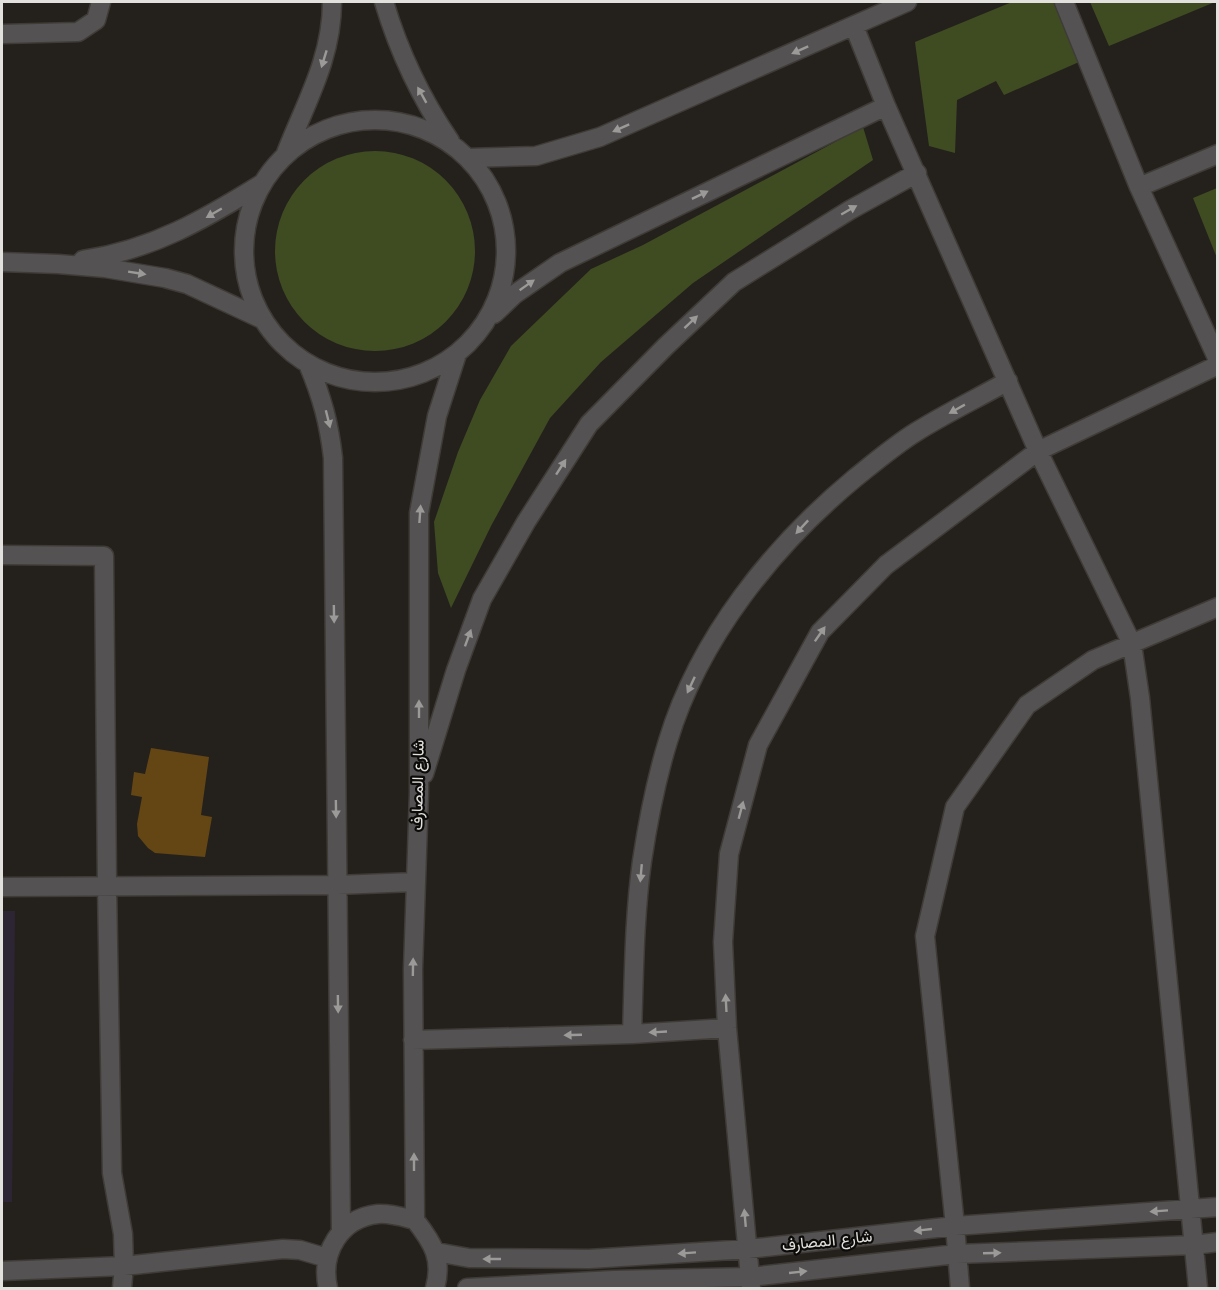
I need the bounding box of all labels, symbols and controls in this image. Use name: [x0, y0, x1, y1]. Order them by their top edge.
one-way arrow: [791, 45, 809, 55]
one-way arrow: [319, 50, 328, 68]
one-way arrow: [416, 87, 427, 103]
one-way arrow: [612, 123, 630, 133]
one-way arrow: [692, 190, 709, 200]
one-way arrow: [841, 205, 857, 216]
one-way arrow: [205, 208, 222, 218]
one-way arrow: [127, 269, 146, 278]
one-way arrow: [519, 279, 535, 291]
one-way arrow: [683, 316, 697, 330]
one-way arrow: [948, 404, 965, 414]
one-way arrow: [323, 410, 333, 428]
one-way arrow: [556, 459, 567, 475]
one-way arrow: [416, 505, 425, 524]
one-way arrow: [795, 519, 809, 534]
one-way arrow: [329, 604, 339, 623]
one-way arrow: [814, 626, 826, 642]
one-way arrow: [463, 628, 473, 646]
one-way arrow: [686, 677, 695, 694]
one-way arrow: [414, 700, 424, 719]
street label: شارع المصارف: [405, 739, 430, 831]
one-way arrow: [331, 799, 341, 818]
one-way arrow: [736, 801, 746, 819]
one-way arrow: [636, 863, 646, 882]
one-way arrow: [409, 957, 418, 976]
one-way arrow: [333, 994, 343, 1013]
one-way arrow: [721, 994, 730, 1013]
one-way arrow: [649, 1027, 668, 1037]
one-way arrow: [564, 1031, 583, 1040]
one-way arrow: [409, 1152, 419, 1171]
one-way arrow: [1150, 1207, 1169, 1216]
one-way arrow: [740, 1209, 750, 1228]
street label: شارع المصارف: [781, 1224, 873, 1257]
one-way arrow: [913, 1225, 932, 1235]
one-way arrow: [678, 1248, 697, 1258]
one-way arrow: [982, 1248, 1001, 1258]
one-way arrow: [483, 1254, 502, 1264]
one-way arrow: [788, 1267, 807, 1276]

